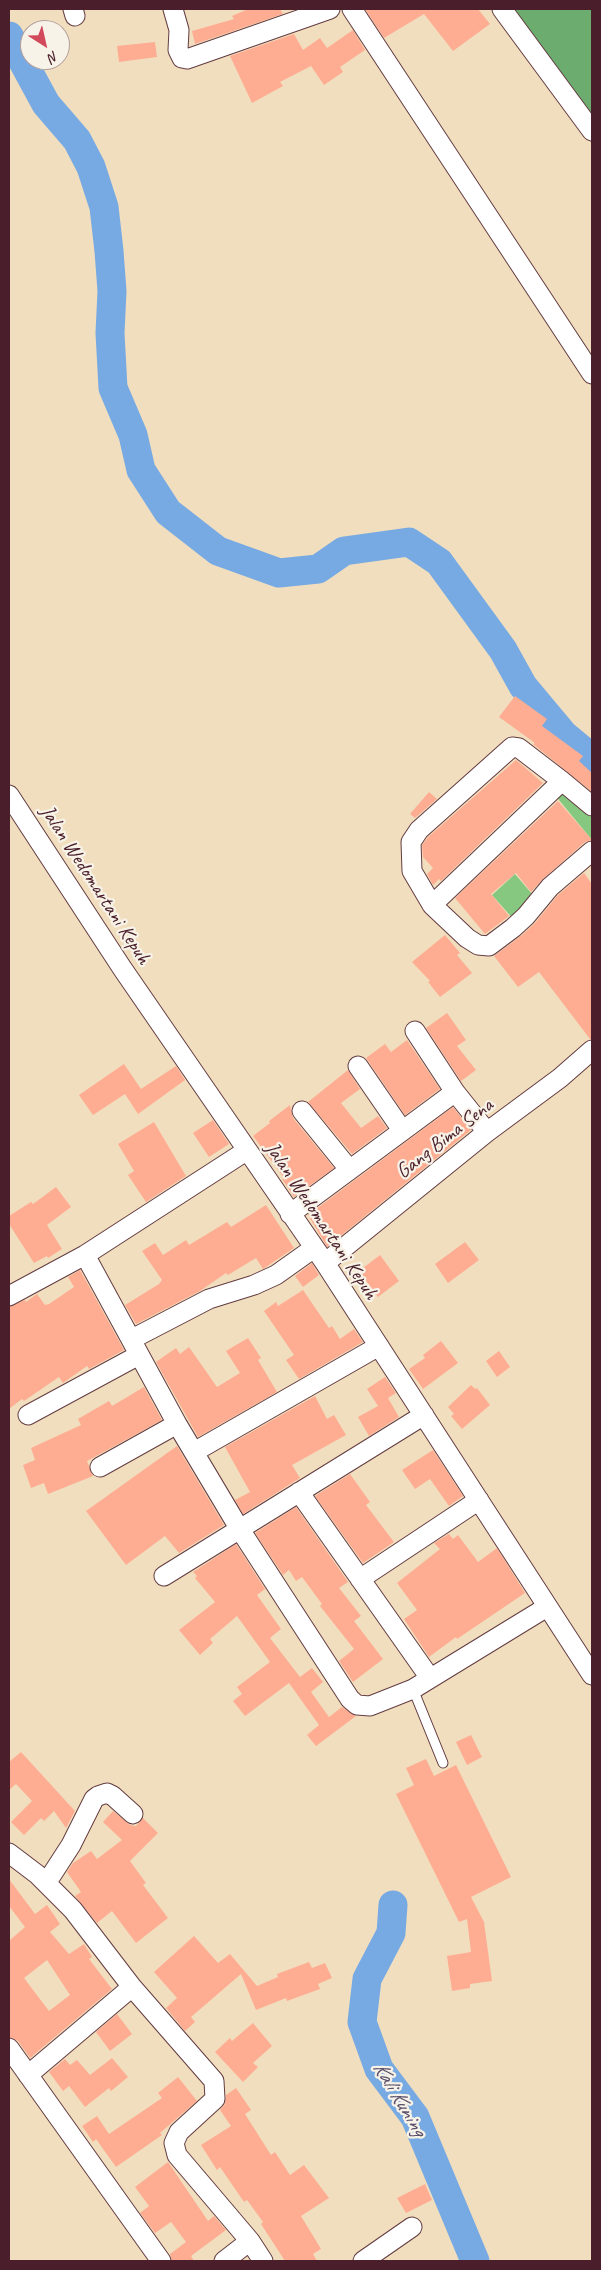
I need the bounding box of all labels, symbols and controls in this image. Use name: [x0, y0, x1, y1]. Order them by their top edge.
north arrow: [20, 20, 70, 70]
text: N: [45, 47, 62, 66]
street label: Jalan Wedomartani Kepuh: [34, 801, 156, 969]
street label: Gang Bima Sena: [391, 1093, 499, 1185]
street label: Jalan Wedomartani Kepuh: [259, 1137, 383, 1305]
water label: Kali Kuning: [366, 2057, 432, 2141]

